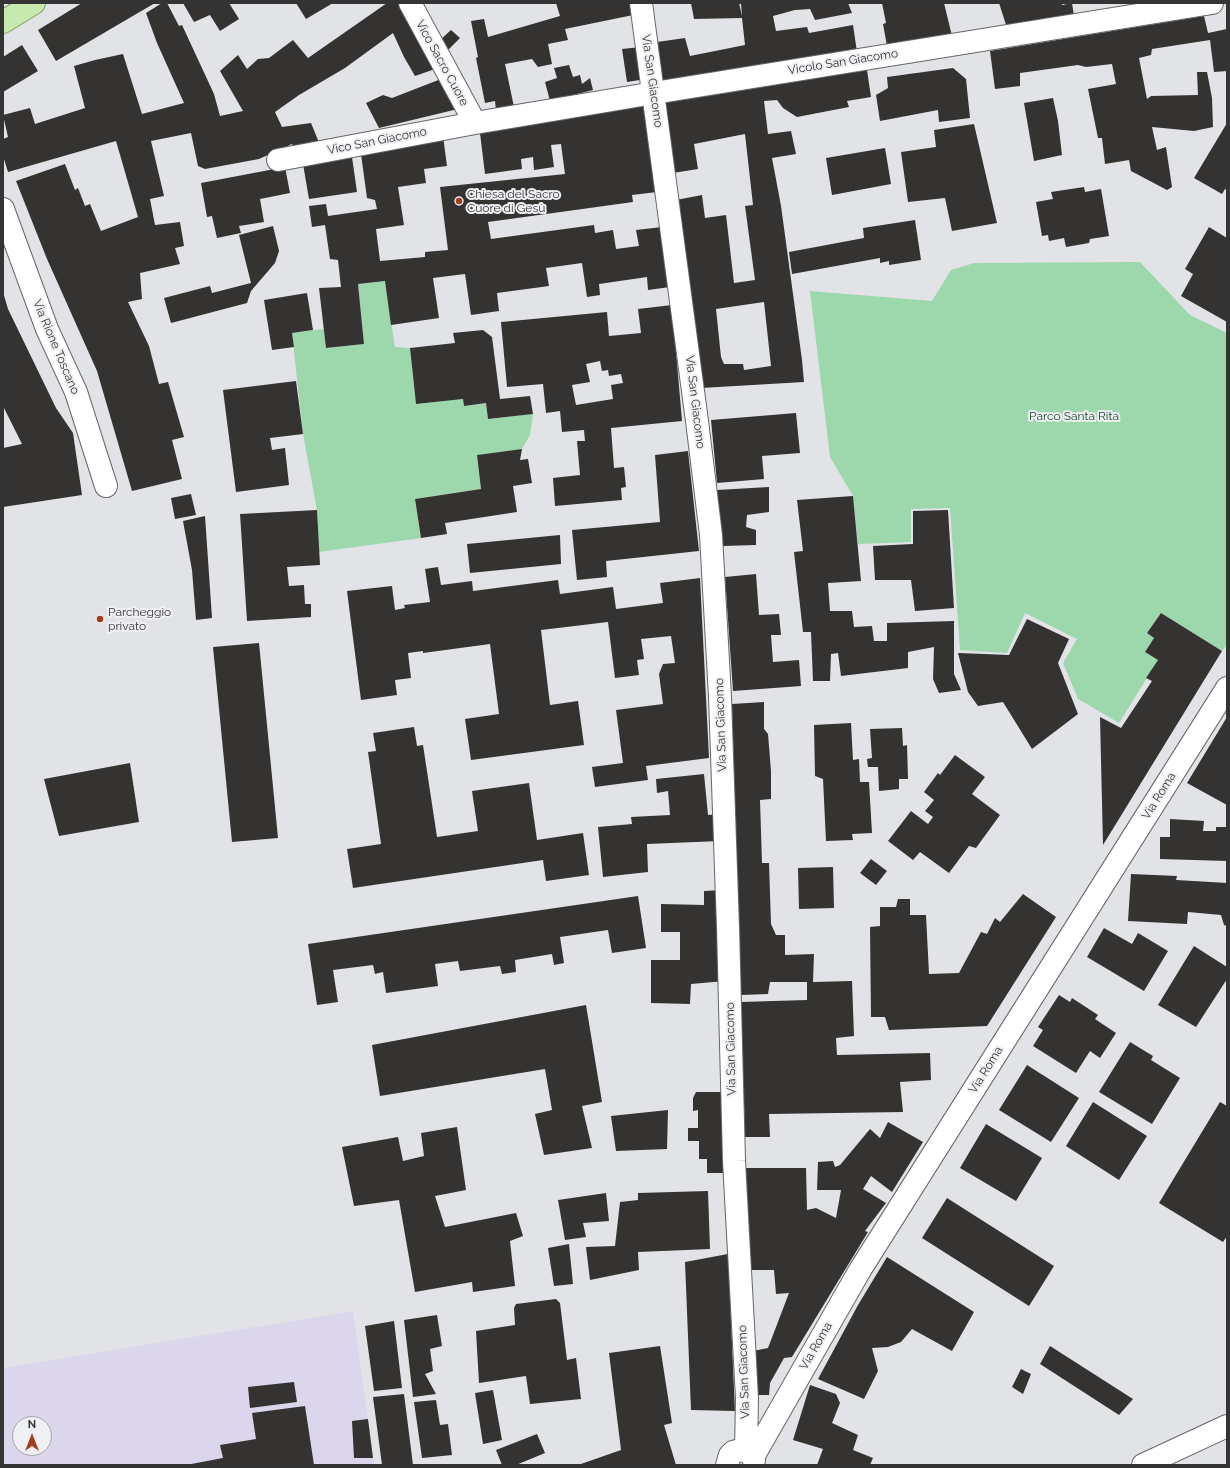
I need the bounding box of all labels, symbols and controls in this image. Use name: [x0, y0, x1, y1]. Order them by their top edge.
street label: Vico Sacro Cuore: [413, 18, 471, 108]
street label: Via San Giacomo: [638, 34, 666, 128]
street label: Vicolo San Giacomo: [787, 46, 899, 78]
street label: Vico San Giacomo: [326, 124, 428, 158]
place label: Chiesa del Sacro Cuore di Gesù: [467, 187, 560, 215]
marker: Chiesa del Sacro Cuore di Gesù: [454, 196, 464, 206]
street label: Via Rione Toscano: [30, 298, 82, 396]
street label: Via San Giacomo: [682, 355, 708, 449]
park label: Parco Santa Rita: [1029, 409, 1119, 423]
place label: Parcheggio privato: [108, 605, 171, 633]
marker: Parcheggio privato: [95, 614, 105, 624]
street label: Via San Giacomo: [712, 678, 730, 772]
street label: Via Roma: [1139, 770, 1179, 822]
street label: Via San Giacomo: [723, 1002, 739, 1096]
street label: Via Roma: [966, 1044, 1006, 1096]
street label: Via Roma: [797, 1320, 835, 1372]
street label: Via San Giacomo: [735, 1325, 753, 1419]
north arrow: [12, 1416, 52, 1456]
text: N: [28, 1418, 36, 1431]

